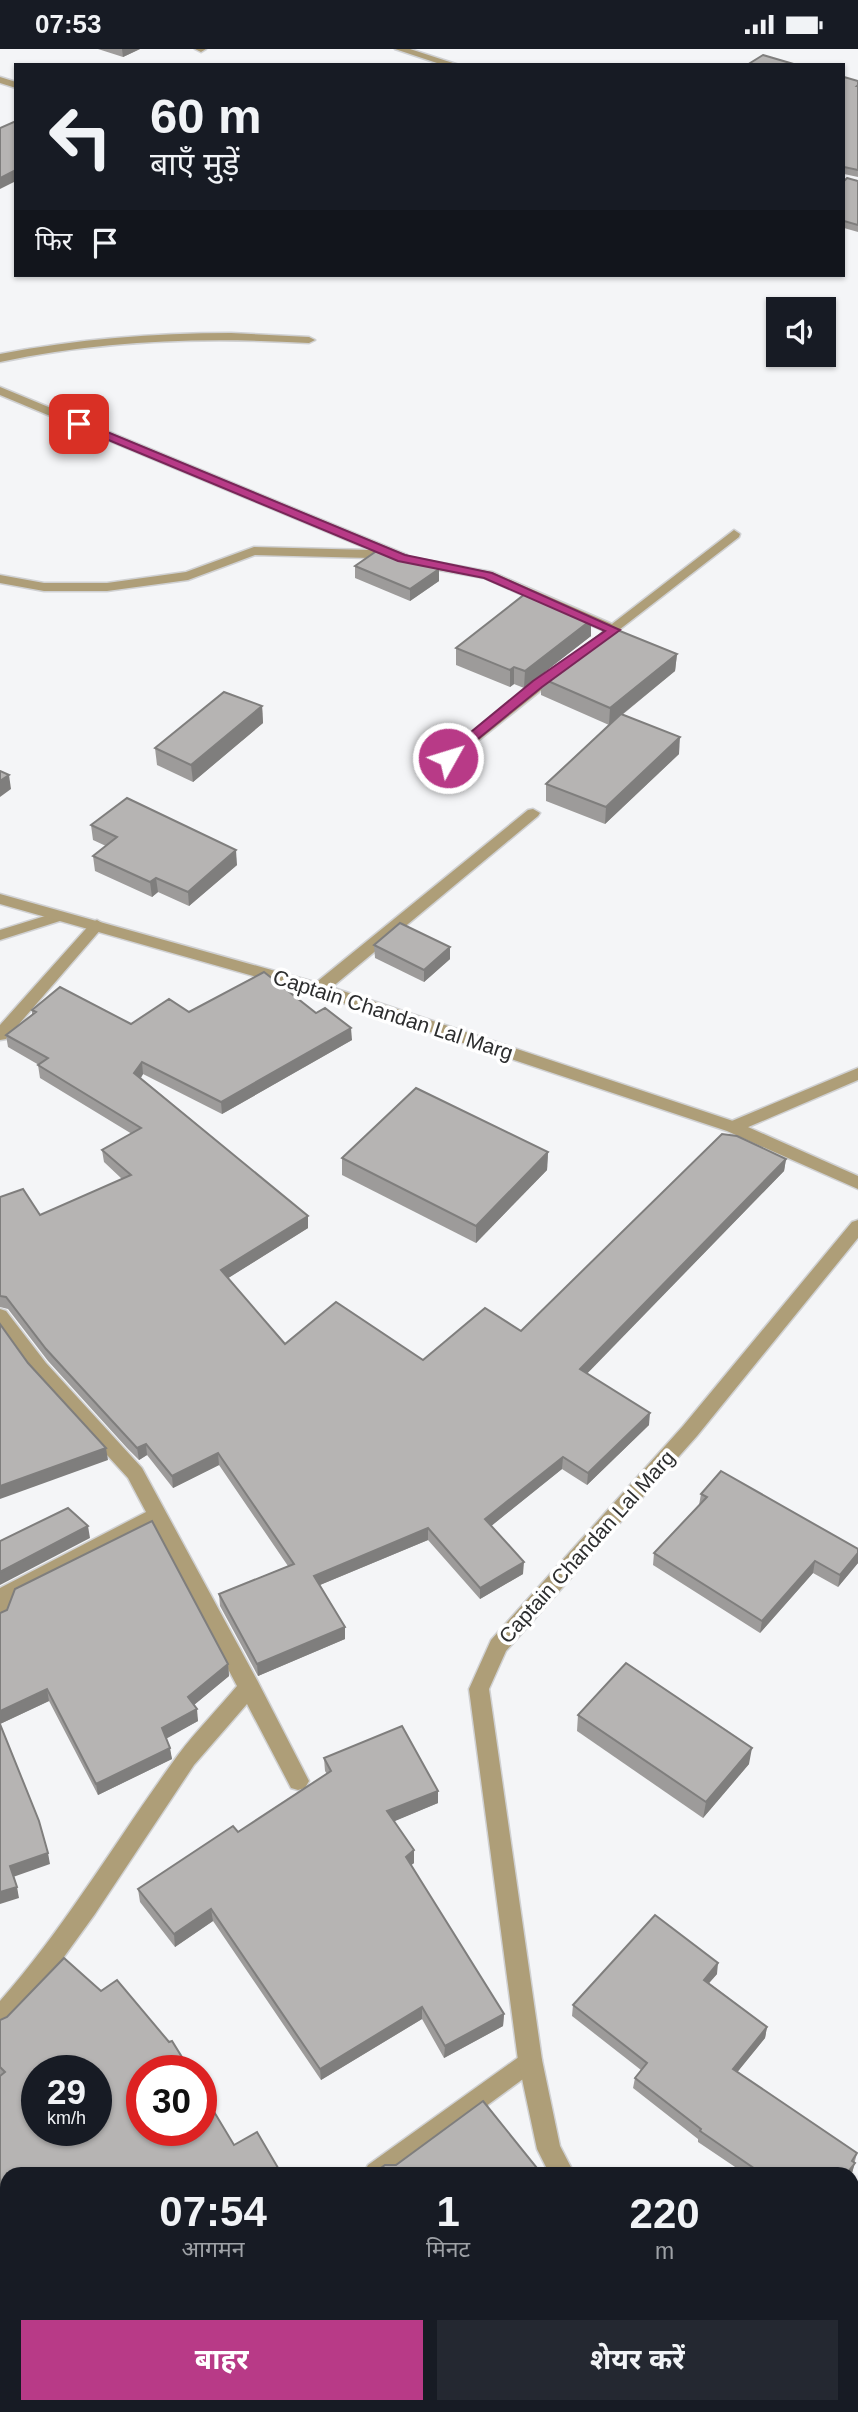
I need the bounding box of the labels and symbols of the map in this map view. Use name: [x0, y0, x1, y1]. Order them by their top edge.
pin: [49, 394, 109, 454]
position arrow: [411, 721, 485, 795]
street label: Captain Chandan Lal Marg: [270, 965, 516, 1064]
street label: Captain Chandan Lal Marg: [494, 1446, 679, 1648]
speed limit sign: 30: [126, 2055, 217, 2146]

